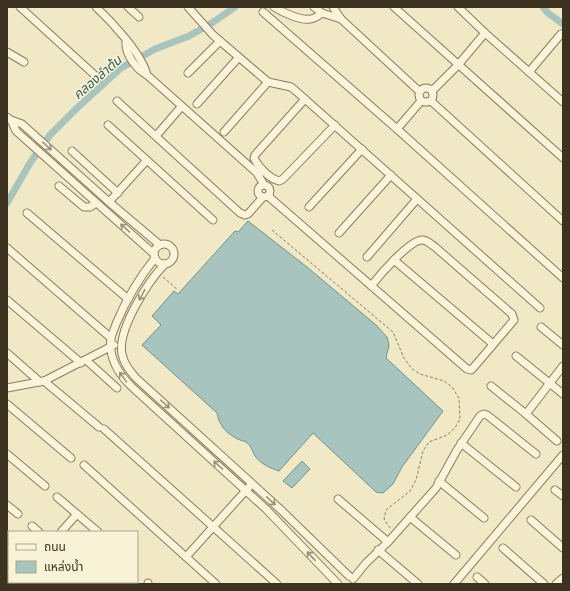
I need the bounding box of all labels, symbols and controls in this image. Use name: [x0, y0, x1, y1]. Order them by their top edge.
water label: คลองลำต้น: [70, 52, 125, 102]
one-way arrow: [42, 141, 52, 151]
one-way arrow: [120, 224, 130, 233]
one-way arrow: [137, 289, 145, 301]
one-way arrow: [118, 371, 127, 382]
one-way arrow: [160, 399, 170, 409]
one-way arrow: [213, 460, 223, 470]
one-way arrow: [266, 496, 276, 506]
legend: [8, 531, 138, 583]
text: ถนน: [44, 540, 66, 554]
one-way arrow: [307, 551, 316, 561]
text: แหล่งน้ำ: [44, 558, 83, 574]

